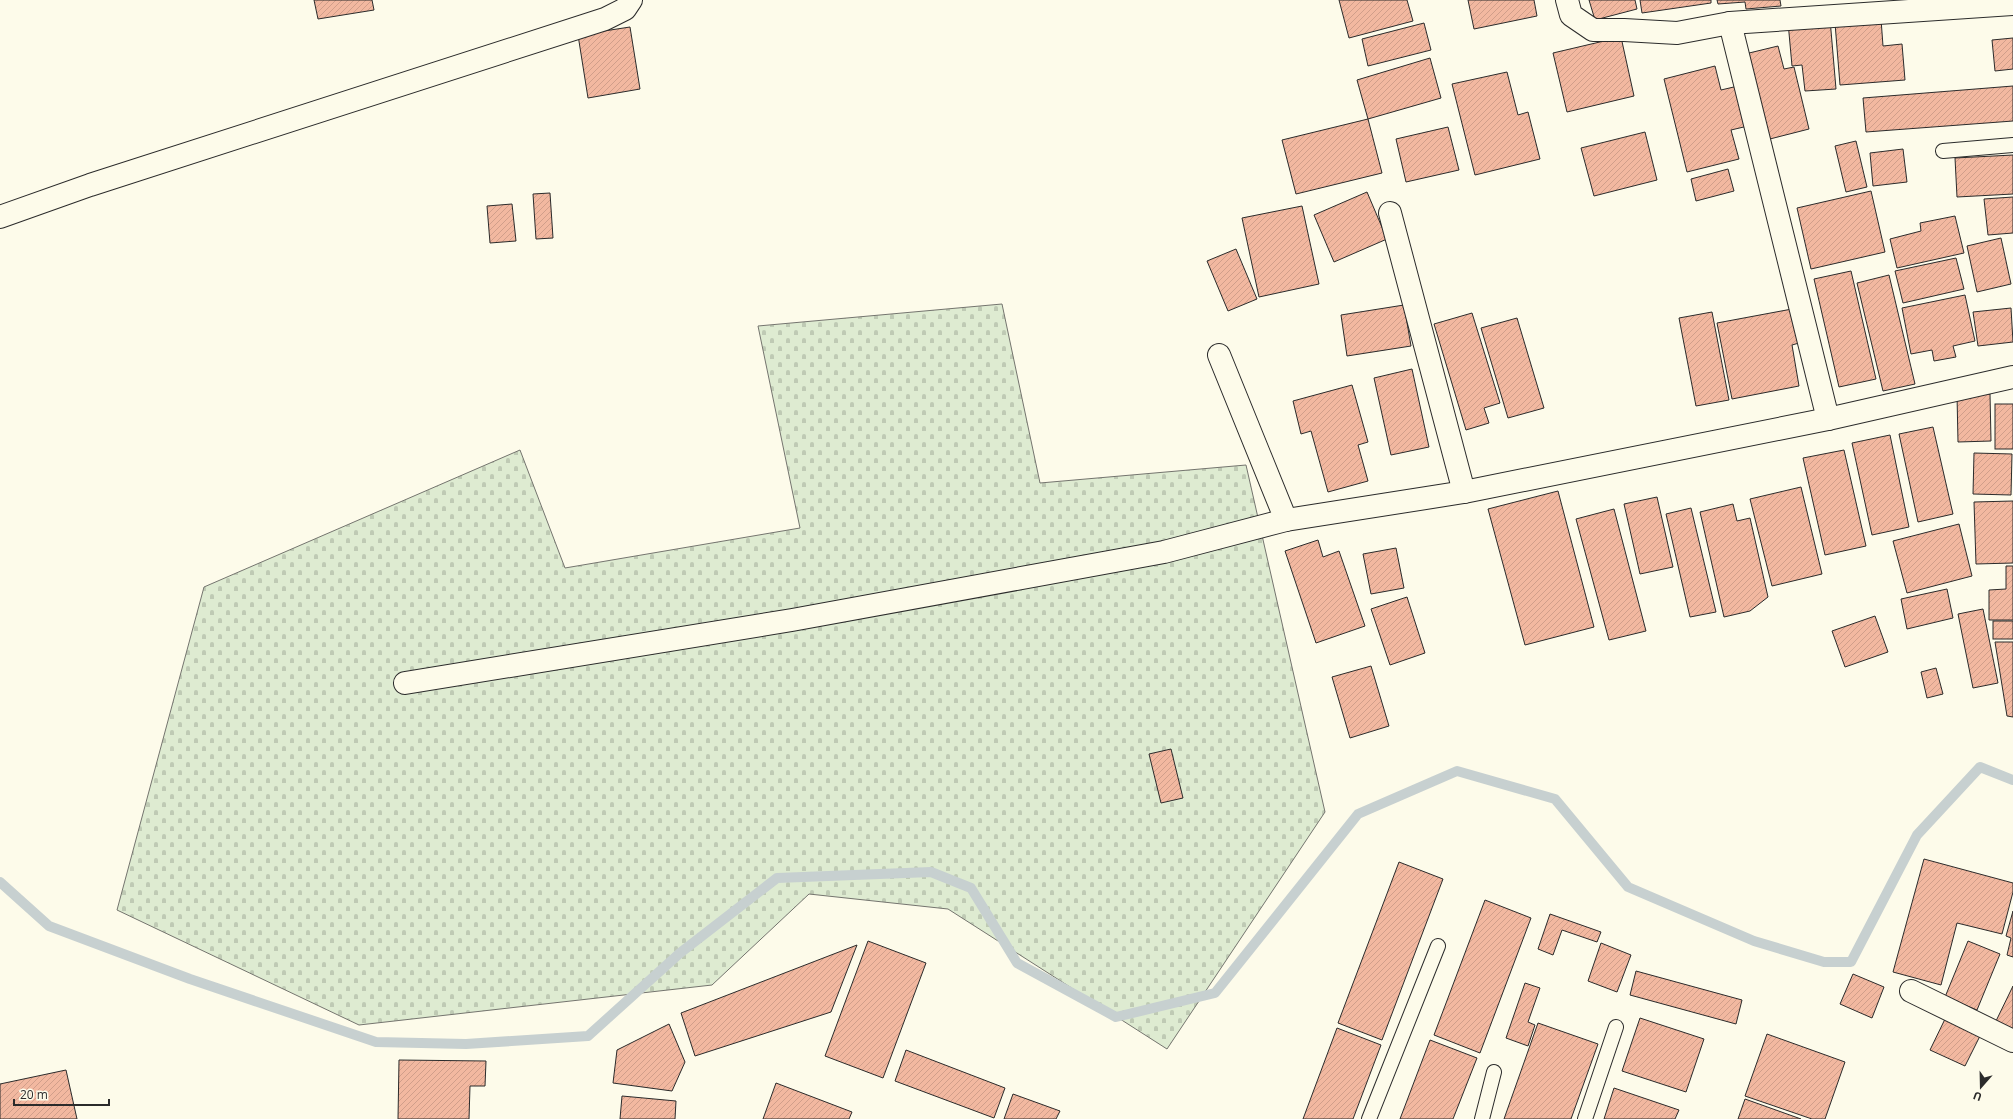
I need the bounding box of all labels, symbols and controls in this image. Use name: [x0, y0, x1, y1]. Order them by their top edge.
north arrow: [1961, 1067, 2001, 1107]
scale bar: [14, 1081, 109, 1107]
text: 20 m: [20, 1086, 48, 1103]
text: U: [1971, 1088, 1984, 1105]

